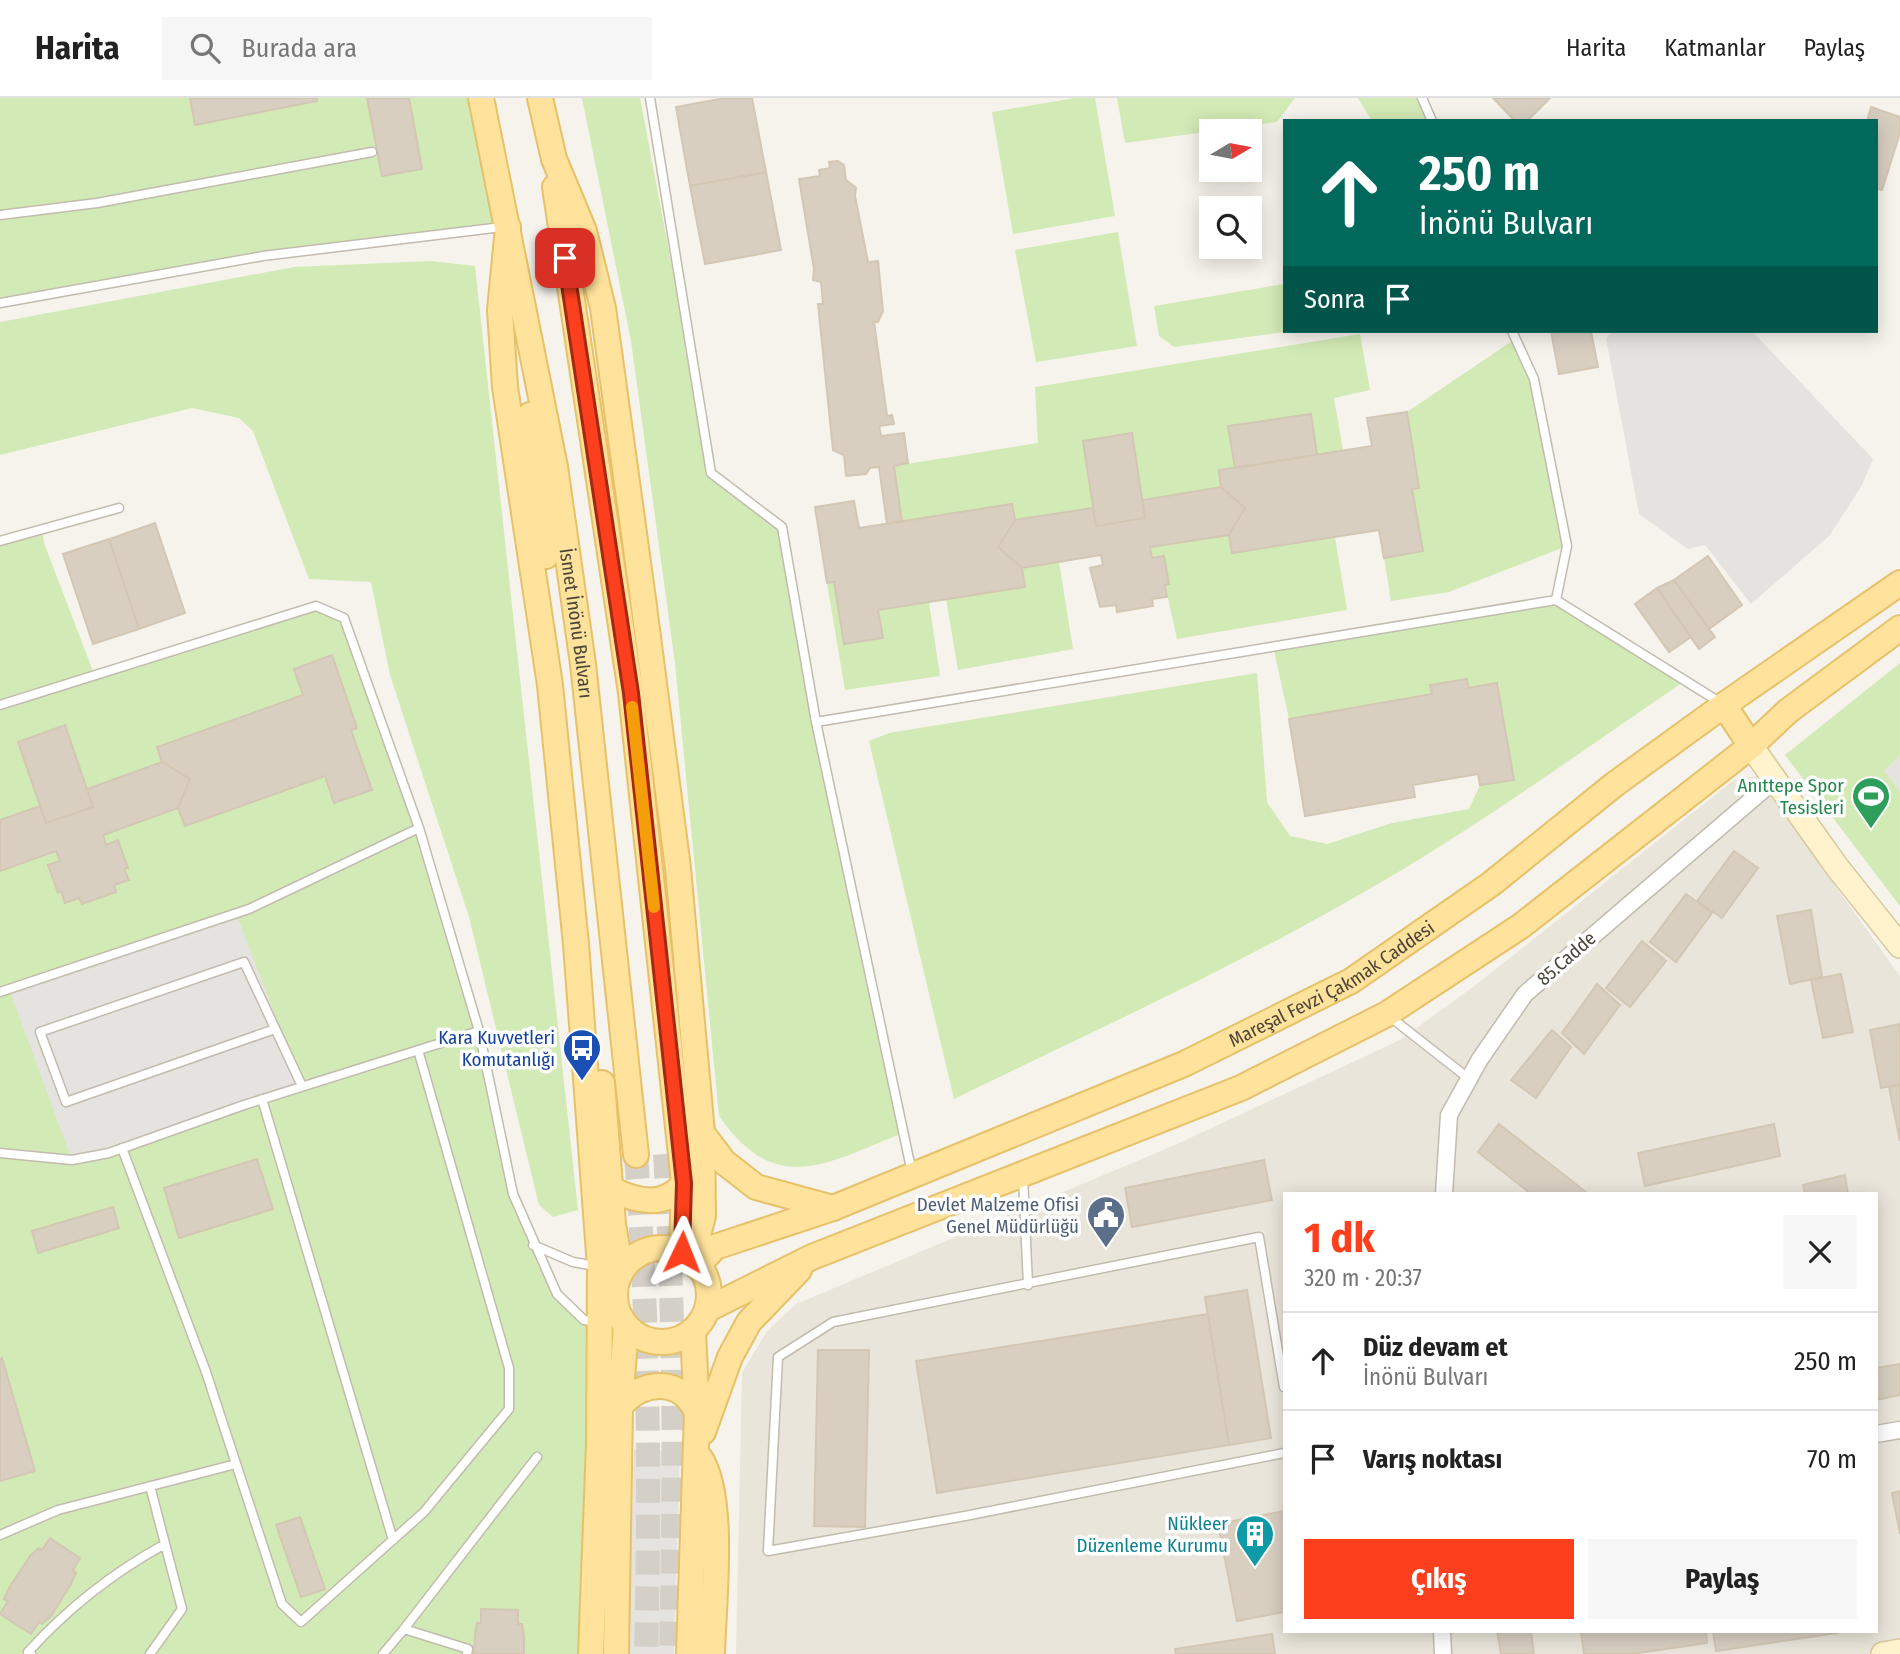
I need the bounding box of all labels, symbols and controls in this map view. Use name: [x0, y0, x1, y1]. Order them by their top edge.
search box: [162, 17, 652, 80]
text: Harita: [35, 28, 120, 68]
icon: search: [186, 29, 224, 67]
text: Burada ara: [242, 33, 357, 64]
text: Harita: [1566, 34, 1626, 62]
text: Katmanlar: [1664, 34, 1766, 62]
text: Paylaş: [1804, 34, 1865, 62]
north arrow: [1199, 119, 1262, 182]
map controls: [1199, 119, 1262, 259]
text: 250 m: [1419, 144, 1540, 203]
icon: ahead: [1304, 147, 1395, 238]
button: search: [1199, 196, 1262, 259]
text: İnönü Bulvarı: [1419, 204, 1593, 242]
pin: [535, 228, 595, 288]
icon: arrive: [546, 239, 584, 277]
icon: arrive: [1379, 280, 1417, 318]
text: Sonra: [1304, 284, 1365, 315]
street label: İsmet İnönü Bulvarı: [555, 547, 598, 699]
place label: Anıttepe Spor Tesisleri: [1738, 774, 1844, 819]
sports icon: Anıttepe Spor Tesisleri: [1850, 775, 1892, 830]
street label: Mareşal Fevzi Çakmak Caddesi: [1225, 916, 1439, 1052]
street label: 85.Cadde: [1532, 927, 1600, 990]
place label: Kara Kuvvetleri Komutanlığı: [438, 1026, 555, 1071]
bus stop icon: Kara Kuvvetleri Komutanlığı: [561, 1027, 603, 1082]
place label: Devlet Malzeme Ofisi Genel Müdürlüğü: [917, 1193, 1079, 1238]
public building icon: Devlet Malzeme Ofisi Genel Müdürlüğü: [1085, 1194, 1127, 1249]
text: 1 dk: [1304, 1213, 1375, 1263]
position arrow: [645, 1215, 719, 1289]
button: close: [1783, 1215, 1857, 1289]
text: 320 m · 20:37: [1304, 1264, 1422, 1292]
text: Düz devam et: [1363, 1332, 1508, 1363]
icon: ahead: [1304, 1342, 1342, 1380]
text: 250 m: [1794, 1346, 1857, 1377]
text: İnönü Bulvarı: [1363, 1363, 1488, 1391]
icon: arrive: [1304, 1440, 1342, 1478]
text: Varış noktası: [1363, 1444, 1502, 1475]
text: 70 m: [1807, 1444, 1857, 1475]
place label: Nükleer Düzenleme Kurumu: [1077, 1512, 1228, 1557]
building icon: Nükleer Düzenleme Kurumu: [1234, 1513, 1276, 1568]
button: Çıkış: [1304, 1539, 1574, 1619]
button: Paylaş: [1588, 1539, 1857, 1619]

